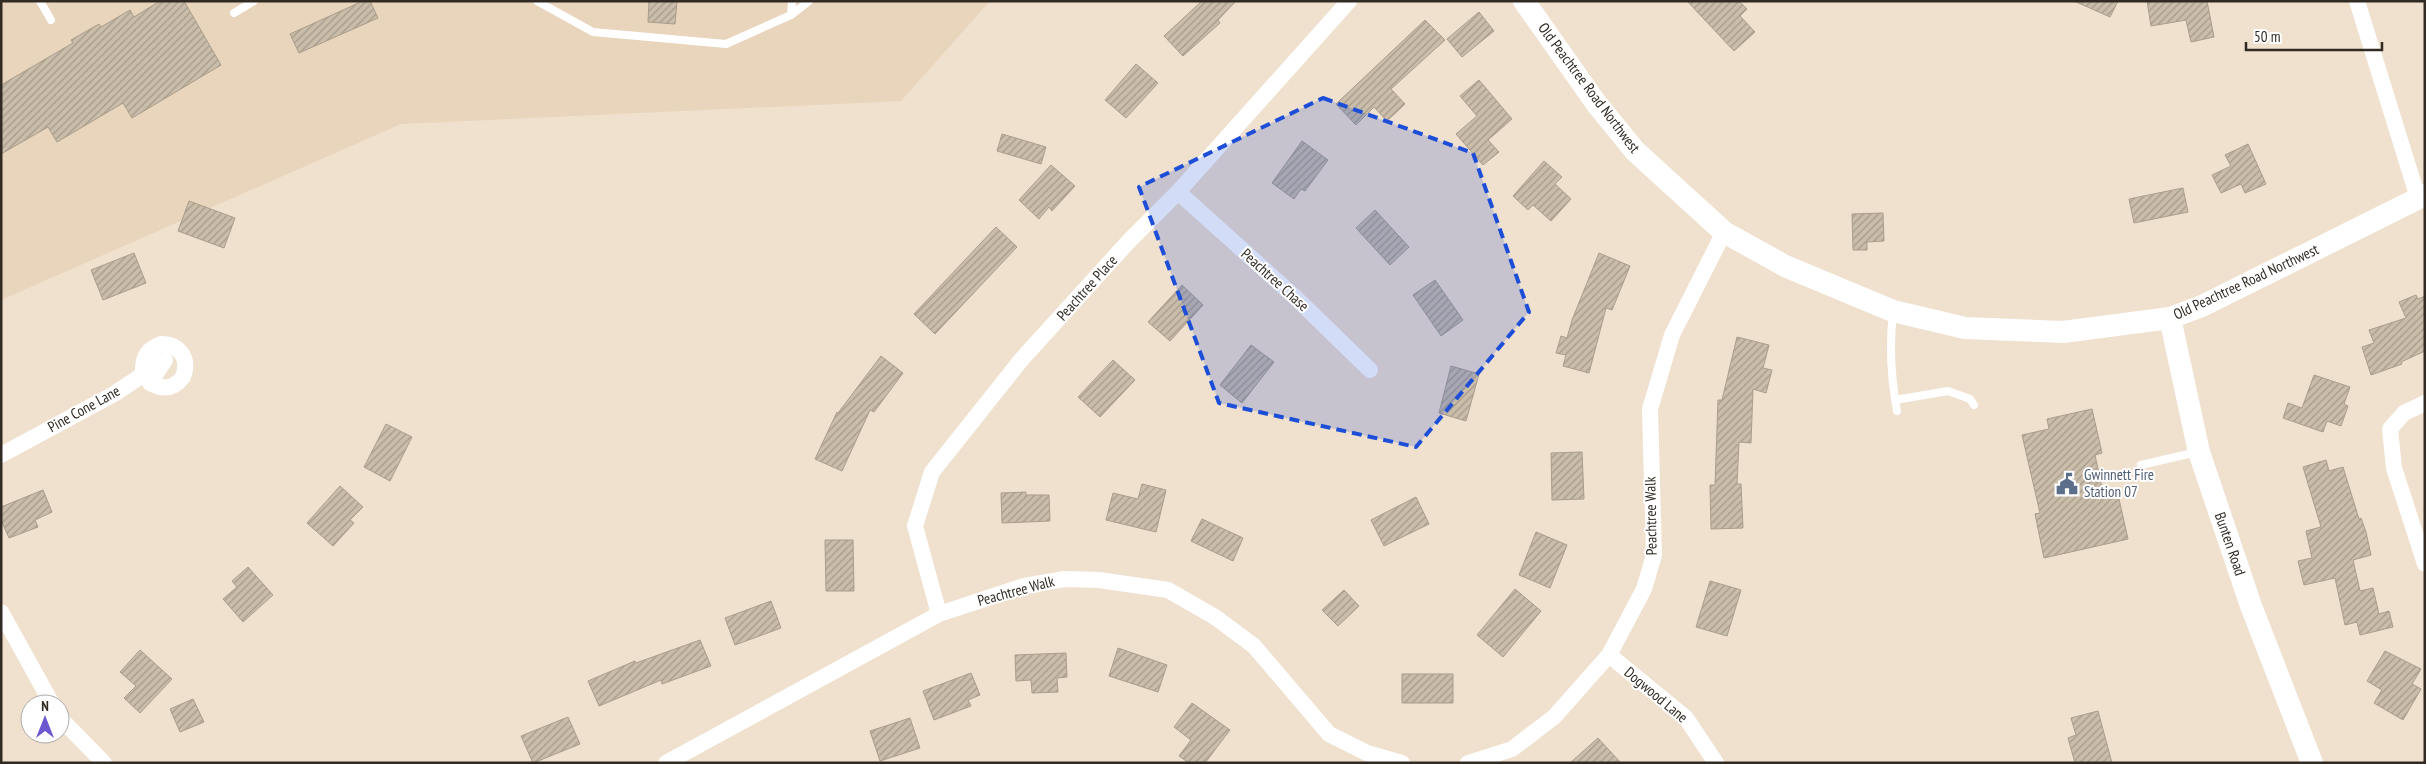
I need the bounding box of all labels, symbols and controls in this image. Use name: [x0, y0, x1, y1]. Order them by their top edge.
street label: Old Peachtree Road Northwest: [1534, 19, 1645, 157]
scale bar: [2246, 20, 2382, 52]
text: 50 m: [2254, 27, 2280, 46]
street label: Old Peachtree Road Northwest: [2170, 240, 2321, 324]
street label: Peachtree Chase: [1237, 244, 1313, 315]
street label: Peachtree Place: [1052, 251, 1121, 324]
street label: Pine Cone Lane: [44, 381, 123, 436]
place label: Gwinnett Fire Station 07: [2084, 465, 2154, 501]
public building icon: Gwinnett Fire Station 07: [2054, 471, 2080, 497]
street label: Peachtree Walk: [1640, 476, 1661, 556]
street label: Bunten Road: [2211, 510, 2250, 578]
street label: Peachtree Walk: [975, 571, 1057, 610]
street label: Dogwood Lane: [1621, 663, 1692, 727]
north arrow: [20, 694, 70, 744]
text: N: [41, 697, 49, 715]

